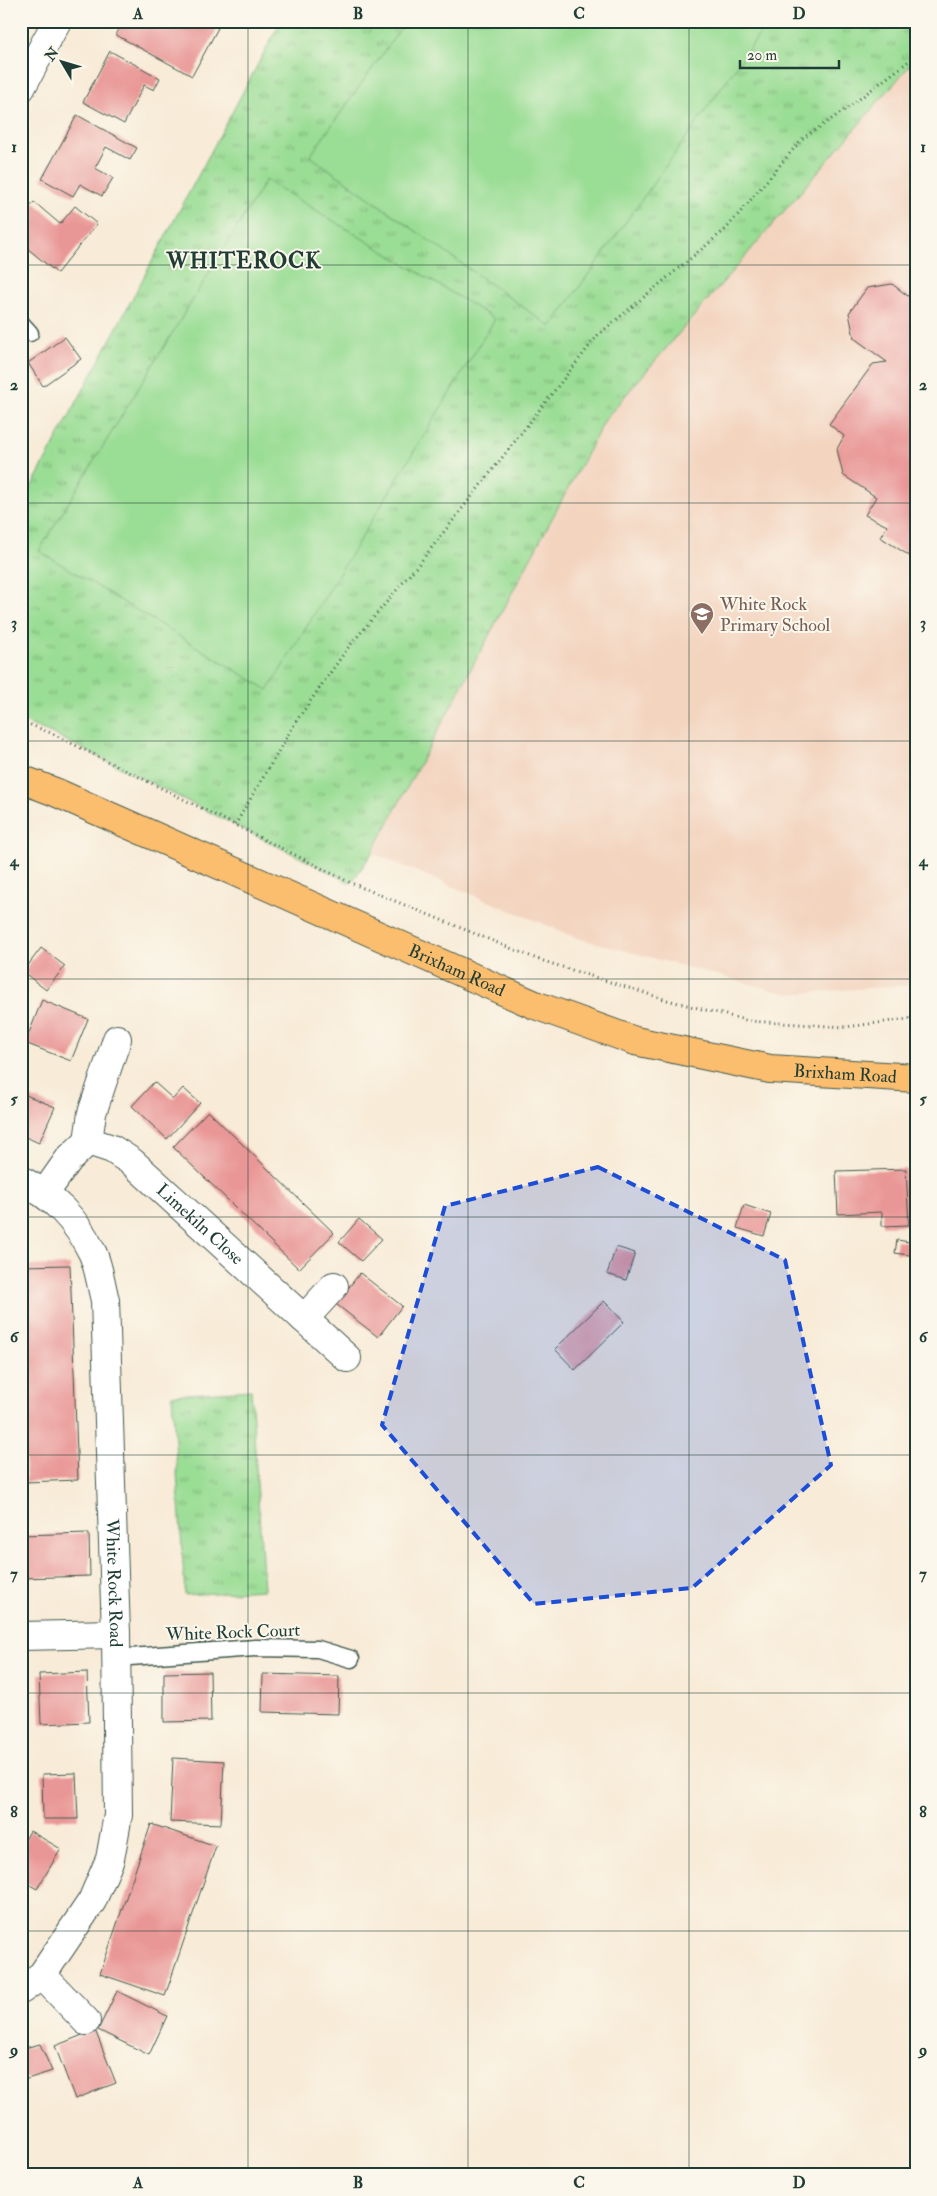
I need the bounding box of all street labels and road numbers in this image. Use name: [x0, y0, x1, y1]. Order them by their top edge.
street label: Brixham Road: [405, 939, 509, 1002]
street label: Brixham Road: [793, 1059, 898, 1089]
street label: Limekiln Close: [151, 1179, 249, 1270]
street label: White Rock Road: [100, 1517, 127, 1648]
street label: White Rock Court: [164, 1619, 301, 1646]

